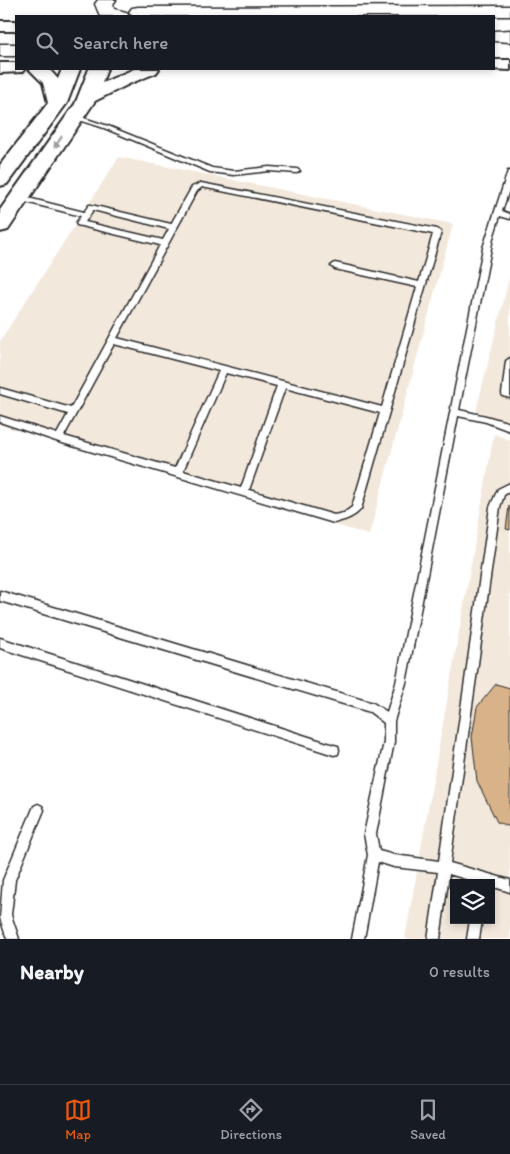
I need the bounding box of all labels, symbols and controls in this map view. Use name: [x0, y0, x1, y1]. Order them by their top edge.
search box: [15, 15, 495, 70]
icon: search: [33, 29, 61, 57]
text: Search here: [73, 31, 168, 54]
one-way arrow: [53, 135, 63, 148]
map controls: [450, 879, 495, 924]
button: layers: [450, 879, 495, 924]
text: Nearby: [20, 959, 84, 984]
text: 0 results: [429, 962, 490, 981]
tab: Map: [64, 1096, 92, 1143]
tab: Directions: [220, 1096, 282, 1143]
tab: Saved: [410, 1096, 446, 1143]

